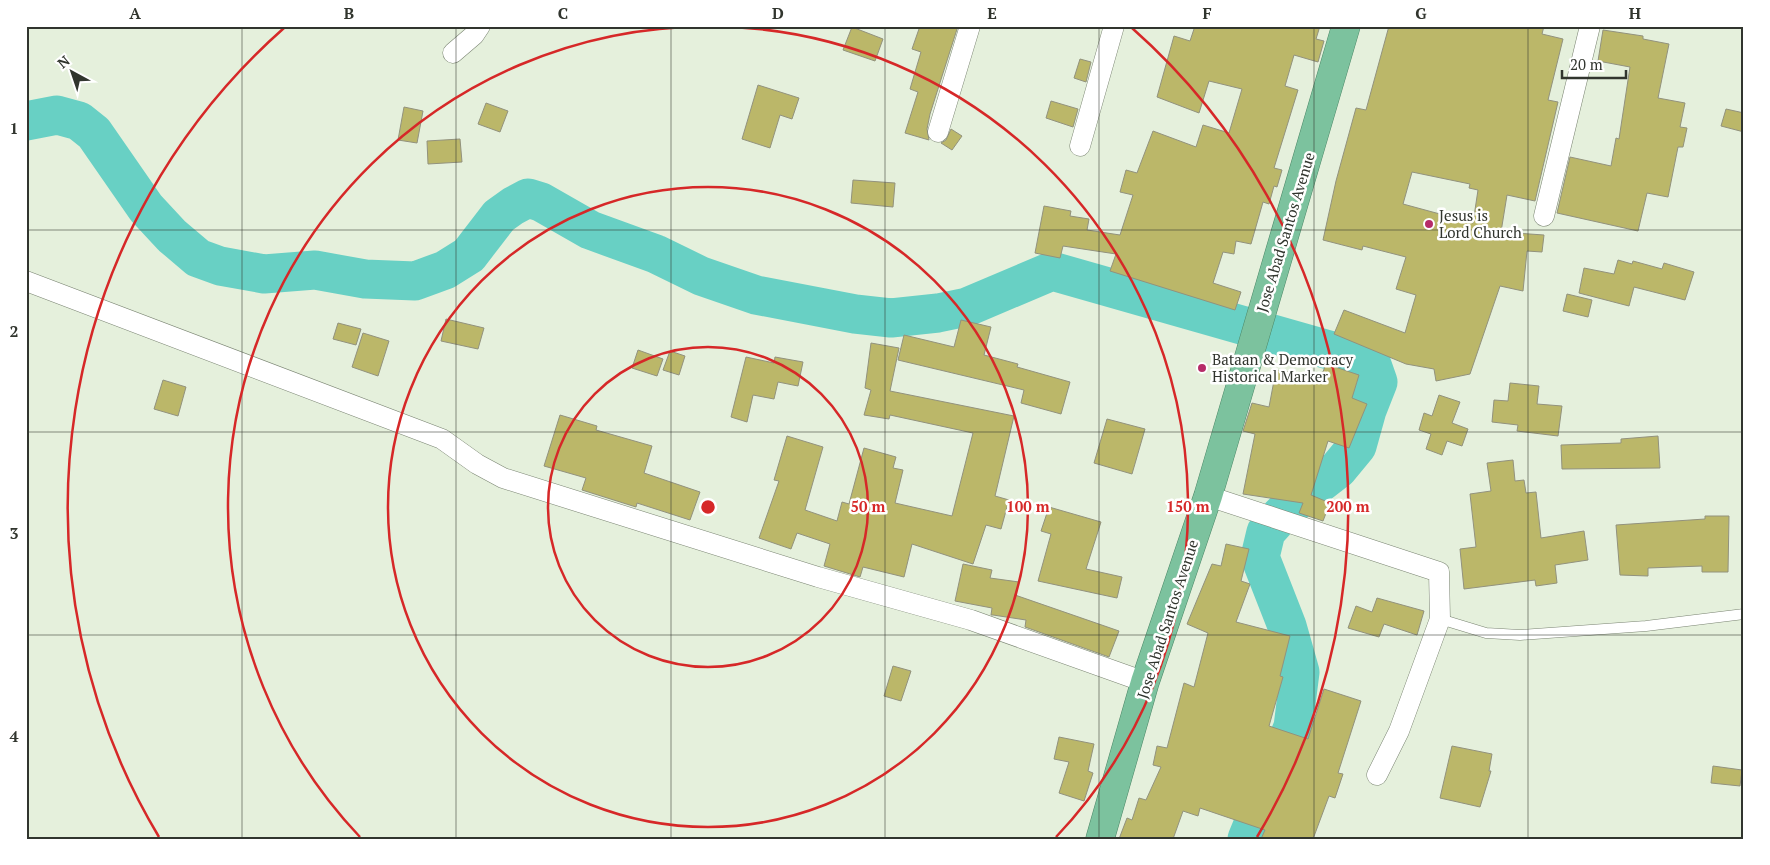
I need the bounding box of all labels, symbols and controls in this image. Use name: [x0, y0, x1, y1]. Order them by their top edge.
text: A: [129, 2, 141, 24]
text: B: [344, 2, 354, 24]
text: C: [558, 2, 568, 24]
text: D: [772, 2, 784, 24]
text: E: [987, 2, 997, 24]
text: F: [1202, 2, 1212, 24]
text: G: [1415, 2, 1427, 24]
text: H: [1629, 2, 1641, 24]
north arrow: [48, 48, 98, 98]
scale bar: [1562, 48, 1626, 80]
text: N: [53, 51, 74, 72]
text: 20 m: [1570, 54, 1603, 74]
text: 1: [9, 117, 19, 139]
street label: Jose Abad Santos Avenue: [1251, 150, 1319, 314]
place label: Jesus is Lord Church: [1439, 205, 1522, 242]
marker: Jesus is Lord Church: [1423, 218, 1435, 230]
text: 2: [9, 320, 19, 342]
place label: Bataan & Democracy Historical Marker: [1212, 349, 1353, 386]
marker: Bataan & Democracy Historical Marker: [1196, 362, 1208, 374]
text: 50 m: [851, 496, 886, 516]
text: 100 m: [1006, 496, 1050, 516]
text: 150 m: [1166, 496, 1210, 516]
text: 200 m: [1326, 496, 1370, 516]
centre of rings: [699, 498, 717, 516]
text: 3: [9, 522, 19, 544]
street label: Jose Abad Santos Avenue: [1132, 537, 1202, 701]
text: 4: [9, 725, 19, 747]

